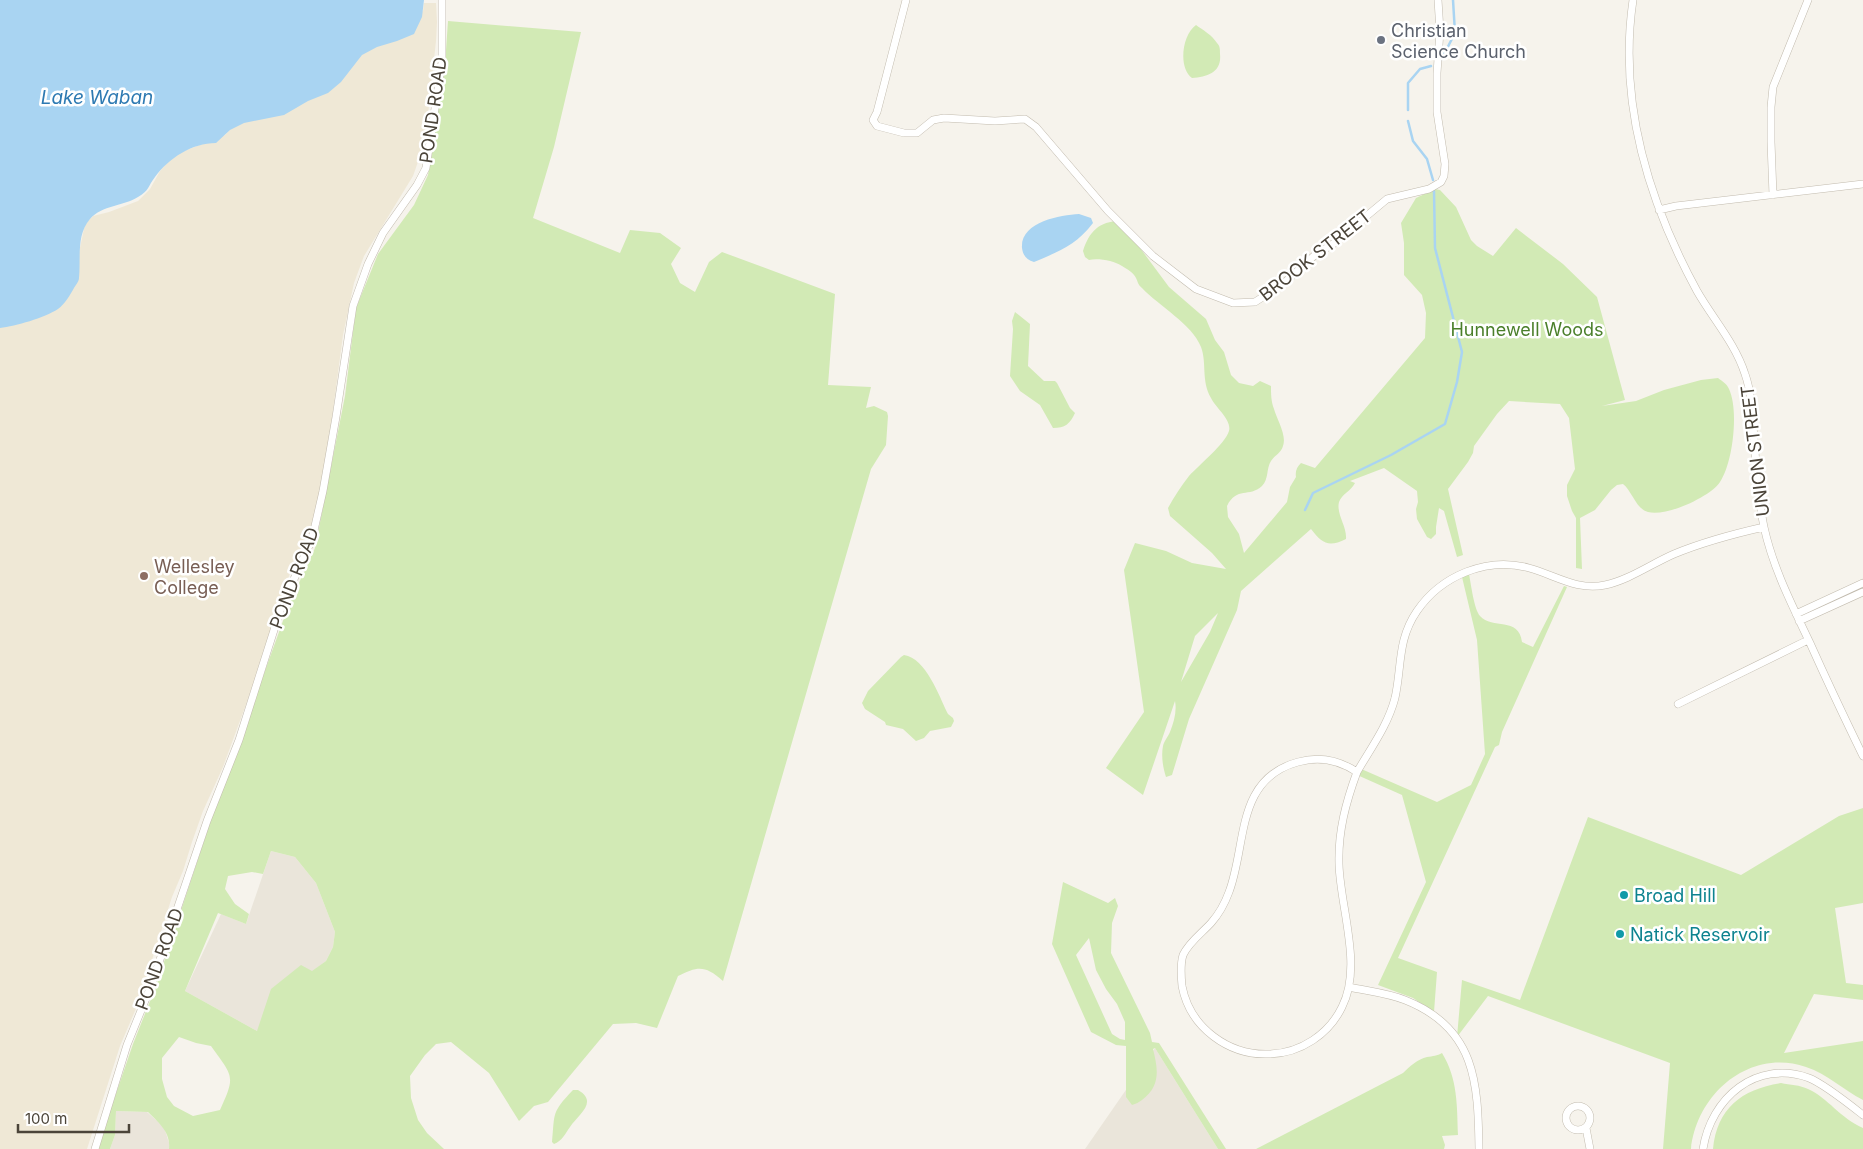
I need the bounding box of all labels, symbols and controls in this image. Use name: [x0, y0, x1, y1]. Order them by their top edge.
place label: Christian Science Church: [1391, 20, 1526, 62]
marker: Christian Science Church: [1375, 34, 1387, 46]
street label: POND ROAD: [415, 56, 451, 164]
water label: Lake Waban: [41, 86, 153, 109]
street label: BROOK STREET: [1255, 205, 1375, 305]
park label: Hunnewell Woods: [1450, 319, 1604, 340]
street label: UNION STREET: [1737, 384, 1773, 518]
street label: POND ROAD: [265, 524, 323, 632]
place label: Wellesley College: [154, 556, 235, 598]
marker: Wellesley College: [138, 570, 150, 582]
place label: Broad Hill: [1634, 885, 1716, 906]
marker: Broad Hill: [1618, 889, 1630, 901]
street label: POND ROAD: [131, 905, 187, 1013]
place label: Natick Reservoir: [1630, 924, 1770, 945]
marker: Natick Reservoir: [1614, 928, 1626, 940]
scale bar: [18, 1102, 129, 1134]
text: 100 m: [25, 1109, 67, 1128]

